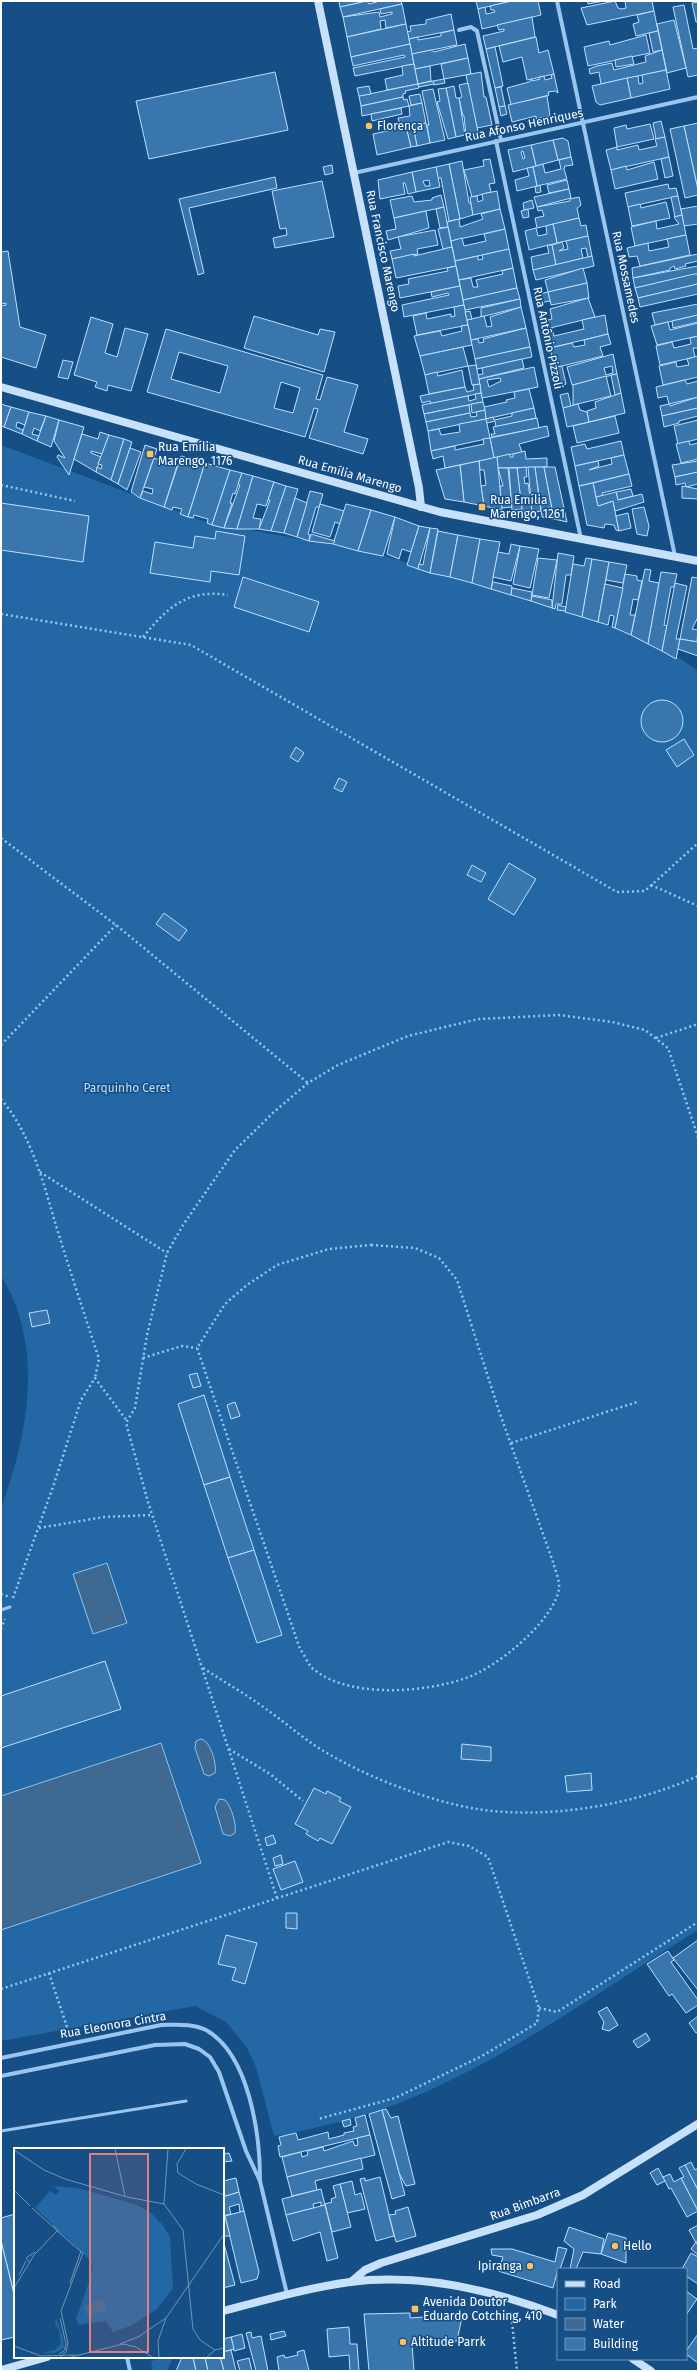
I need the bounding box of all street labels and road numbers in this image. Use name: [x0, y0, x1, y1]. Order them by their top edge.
street label: Rua Afonso Henriques: [464, 106, 585, 144]
street label: Rua Francisco Marengo: [363, 189, 403, 313]
street label: Rua Mossamedes: [609, 230, 643, 325]
street label: Rua Antônio Pizzoli: [530, 286, 566, 390]
street label: Rua Emília Marengo: [296, 452, 404, 496]
street label: Rua Eleonora Cintra: [59, 2009, 167, 2041]
street label: Rua Bimbarra: [488, 2185, 562, 2223]

